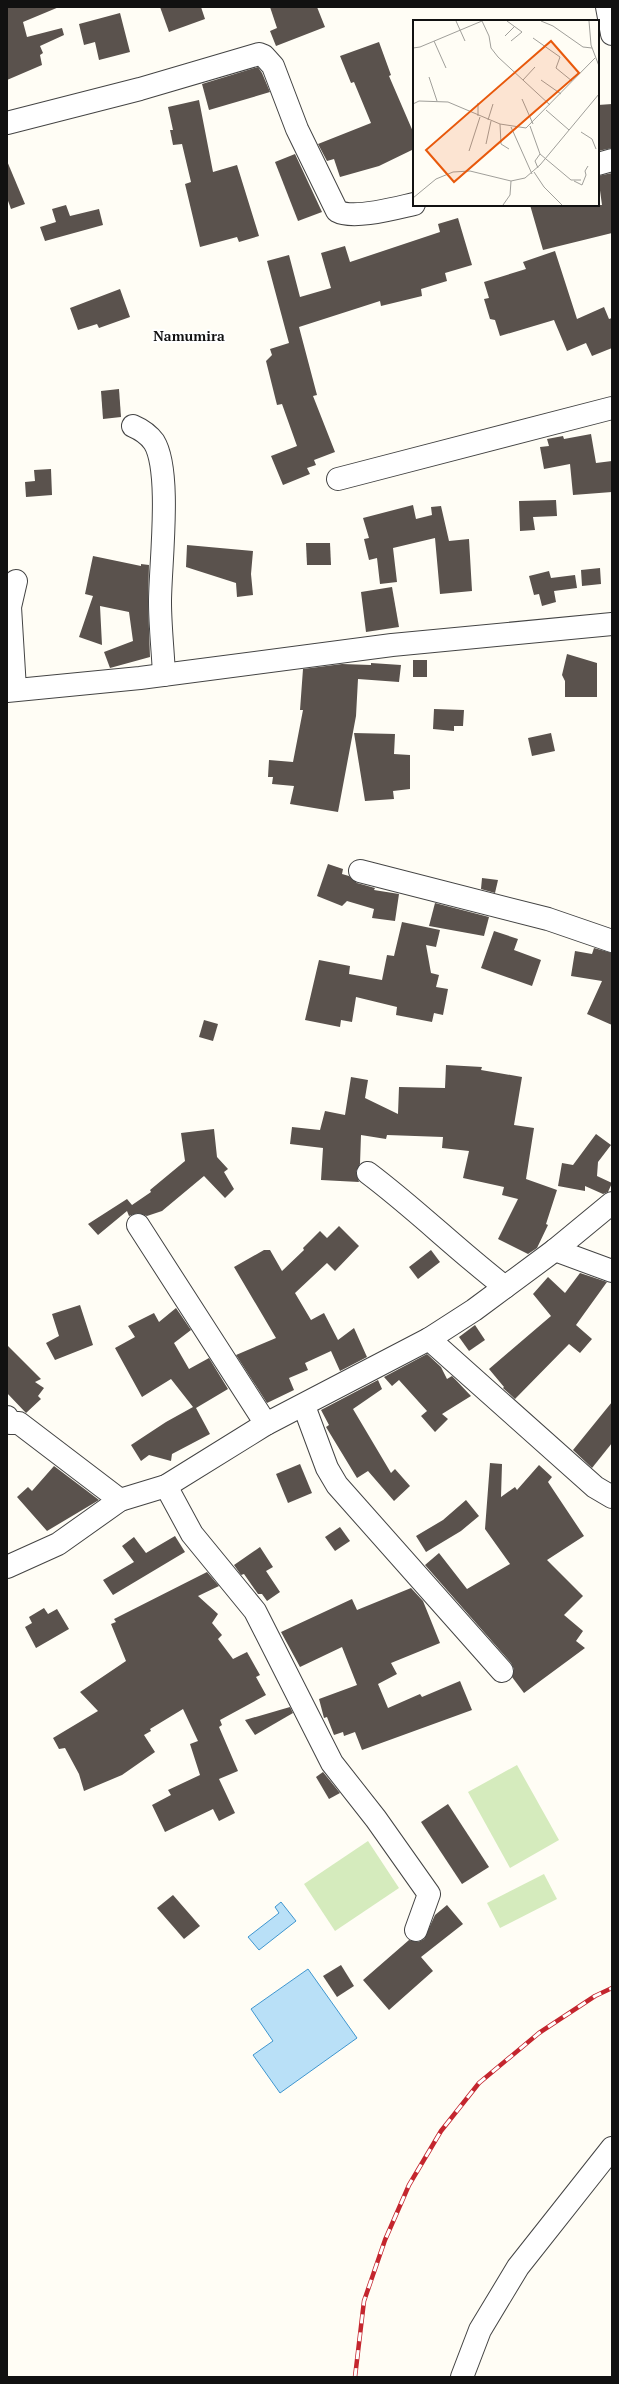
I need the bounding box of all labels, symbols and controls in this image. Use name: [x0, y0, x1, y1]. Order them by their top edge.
inset map: [413, 20, 599, 206]
district label: Namumira: [153, 326, 225, 345]

